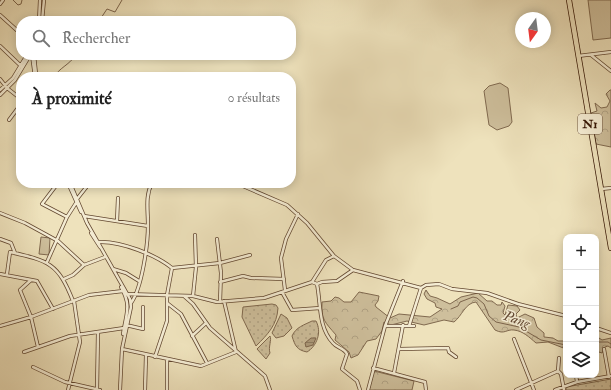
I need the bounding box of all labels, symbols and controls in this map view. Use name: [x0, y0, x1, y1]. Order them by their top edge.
north arrow: [515, 12, 551, 48]
search box: [16, 16, 296, 60]
icon: search: [30, 27, 52, 49]
text: Rechercher: [62, 29, 130, 48]
text: À proximité: [32, 88, 112, 109]
text: 0 résultats: [228, 90, 280, 106]
road number: N1: [578, 114, 602, 134]
map controls: [563, 234, 599, 378]
button: +: [563, 234, 599, 270]
button: −: [563, 270, 599, 306]
button: locate: [563, 306, 599, 342]
water label: Pang: [500, 307, 533, 332]
button: layers: [563, 342, 599, 378]

